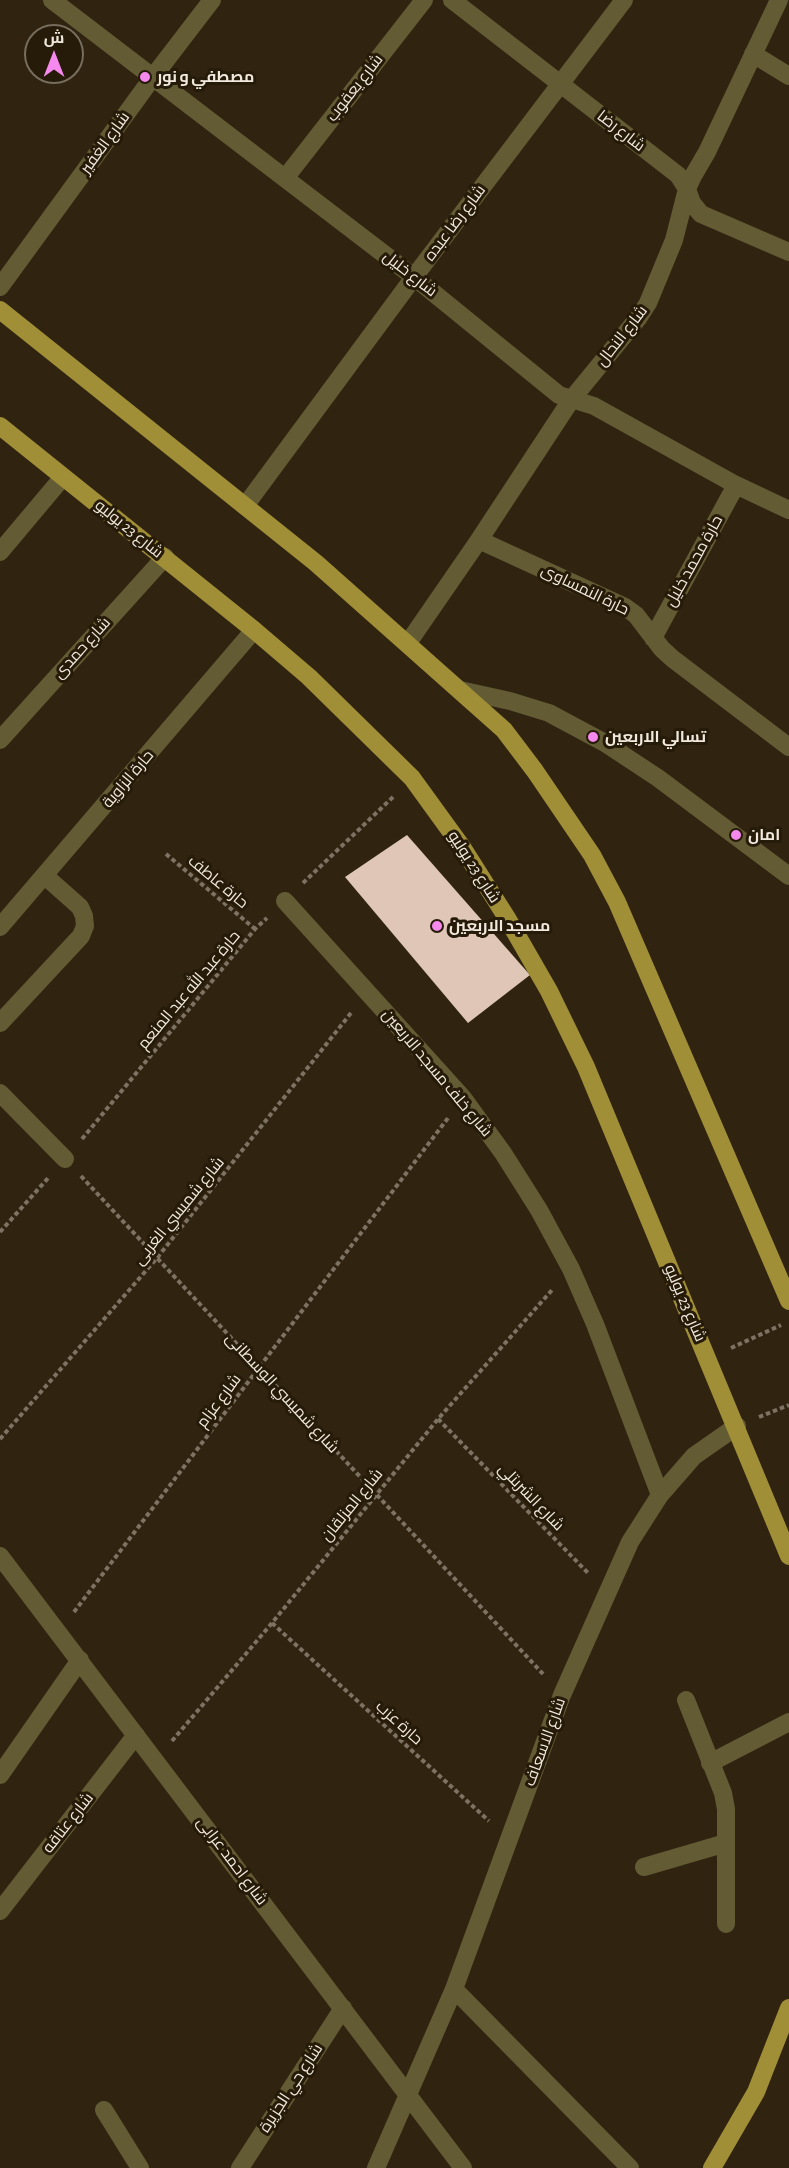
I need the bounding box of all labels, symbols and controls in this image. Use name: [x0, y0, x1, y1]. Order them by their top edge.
north arrow: [24, 24, 84, 84]
text: ش: [44, 30, 64, 46]
street label: شارع يعقوب: [323, 50, 387, 126]
place label: مصطفي و نور: [157, 67, 254, 87]
marker: مصطفي و نور: [138, 70, 152, 84]
street label: شارع رضا: [593, 106, 649, 156]
street label: شارع الغفير: [76, 108, 134, 178]
street label: شارع رضا عبده: [420, 181, 490, 265]
street label: شارع خليل: [379, 247, 441, 301]
street label: شارع النحال: [592, 302, 652, 370]
street label: شارع 23 يوليو: [91, 496, 167, 562]
street label: حارة محمد خليل: [661, 512, 727, 610]
street label: حارة النمساوى: [538, 560, 632, 620]
street label: شارع حمدى: [49, 613, 115, 683]
place label: تسالي الاربعين: [605, 727, 706, 747]
marker: تسالي الاربعين: [586, 730, 600, 744]
street label: حارة الزاوية: [98, 746, 158, 812]
place label: امان: [748, 825, 780, 845]
street label: شارع 23 يوليو: [444, 827, 504, 907]
marker: امان: [729, 828, 743, 842]
street label: حارة عاطف: [184, 851, 252, 913]
place label: مسجد الاربعين: [449, 916, 550, 936]
marker: مسجد الاربعين: [430, 919, 444, 933]
street label: حارة عبد الله عبد المنعم: [134, 927, 244, 1053]
street label: شارع خلف مسجد الاربعين: [378, 1005, 496, 1141]
street label: شارع شميسي الغربى: [130, 1153, 228, 1269]
street label: شارع 23 يوليو: [660, 1262, 710, 1344]
street label: شارع شميسي الوسطانى: [221, 1329, 343, 1457]
street label: شارع عزام: [193, 1370, 245, 1432]
street label: شارع الشربتلي: [494, 1459, 568, 1535]
street label: شارع المزلقان: [317, 1465, 387, 1545]
street label: شارع الاسعاف: [520, 1695, 570, 1789]
street label: حارة عزب: [372, 1697, 426, 1749]
street label: شارع عتاقه: [38, 1789, 98, 1857]
street label: شارع احمد عرابى: [192, 1813, 272, 1909]
street label: شارع حي الجزيرة: [255, 2040, 327, 2136]

